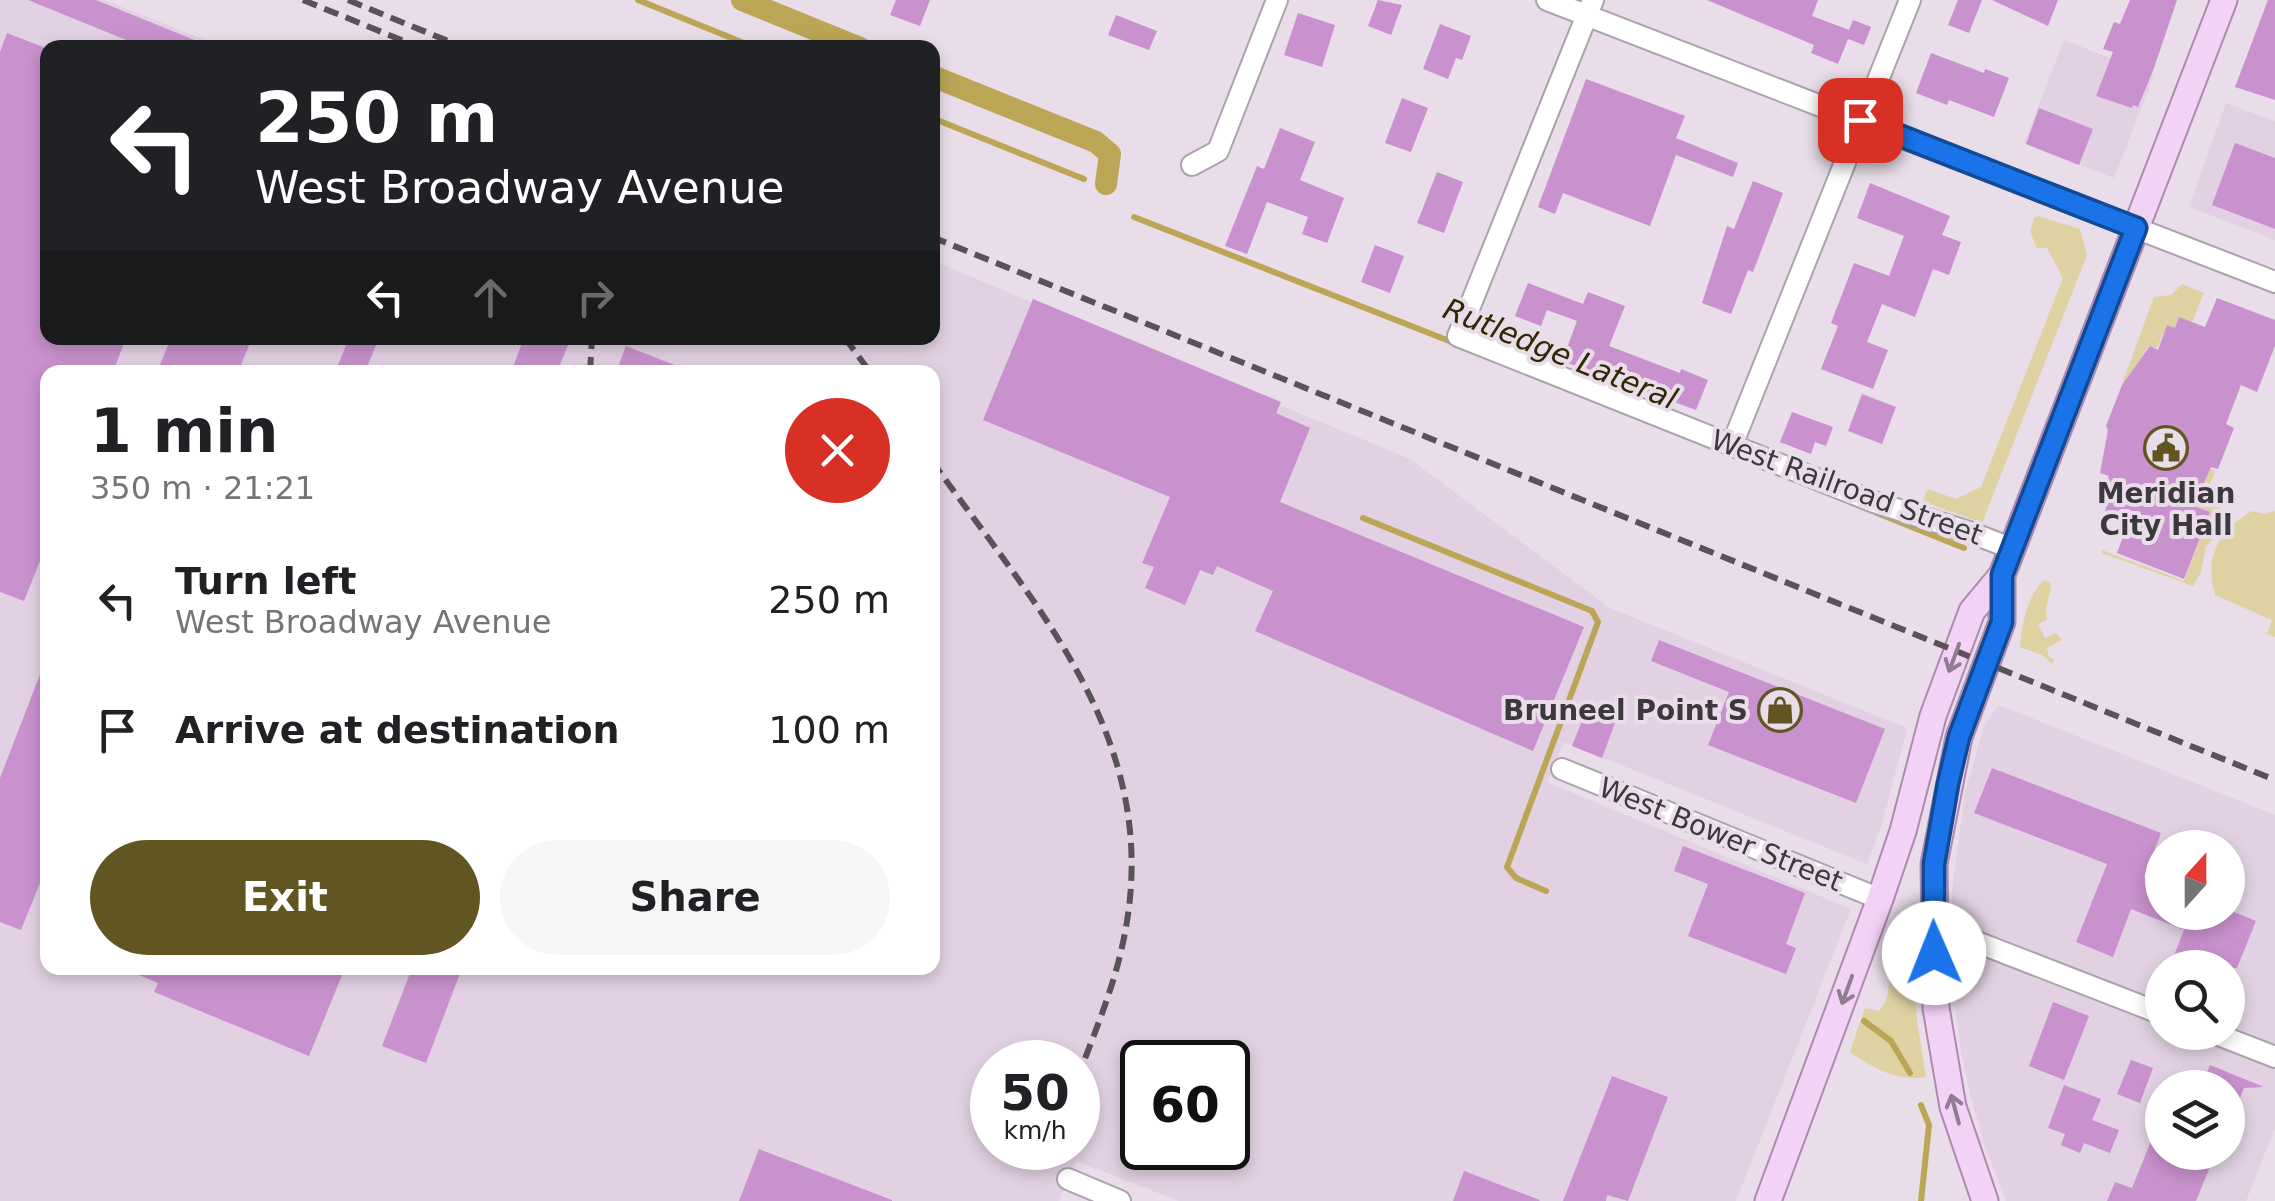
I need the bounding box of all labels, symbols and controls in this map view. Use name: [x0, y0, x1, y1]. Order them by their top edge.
text: 250 m: [255, 77, 498, 159]
pin: [1818, 78, 1903, 163]
icon: left: [90, 80, 220, 210]
icon: arrive: [1833, 93, 1888, 148]
text: West Broadway Avenue: [255, 161, 785, 214]
icon: left: [358, 270, 413, 325]
icon: ahead: [463, 270, 518, 325]
icon: right: [568, 270, 623, 325]
water label: Rutledge Lateral: [1438, 291, 1683, 417]
text: 1 min: [90, 396, 278, 466]
button: close: [785, 398, 890, 503]
street label: West Railroad Street: [1707, 423, 1987, 552]
public building icon: Meridian City Hall: [2143, 425, 2189, 471]
text: 350 m · 21:21: [90, 469, 315, 507]
place label: Meridian City Hall: [2097, 477, 2235, 542]
text: Turn left: [175, 559, 356, 603]
icon: left: [90, 573, 145, 628]
text: 250 m: [768, 578, 890, 622]
text: West Broadway Avenue: [175, 603, 552, 641]
one-way arrow: [1944, 642, 1962, 673]
shop icon: Bruneel Point S: [1757, 687, 1803, 733]
place label: Bruneel Point S: [1503, 694, 1748, 727]
icon: arrive: [90, 703, 145, 758]
text: Arrive at destination: [175, 708, 620, 752]
text: 100 m: [768, 708, 890, 752]
street label: West Bower Street: [1594, 771, 1847, 898]
north arrow: [2145, 830, 2245, 930]
map controls: [2145, 830, 2245, 1170]
button: Exit: [90, 840, 480, 955]
button: Share: [500, 840, 890, 955]
position arrow: [1882, 901, 1986, 1005]
button: search: [2145, 950, 2245, 1050]
one-way arrow: [1837, 974, 1855, 1005]
speed limit sign: 60: [1120, 1040, 1250, 1170]
text: 50: [1000, 1064, 1070, 1122]
button: layers: [2145, 1070, 2245, 1170]
one-way arrow: [1944, 1093, 1963, 1125]
text: km/h: [1003, 1116, 1067, 1145]

